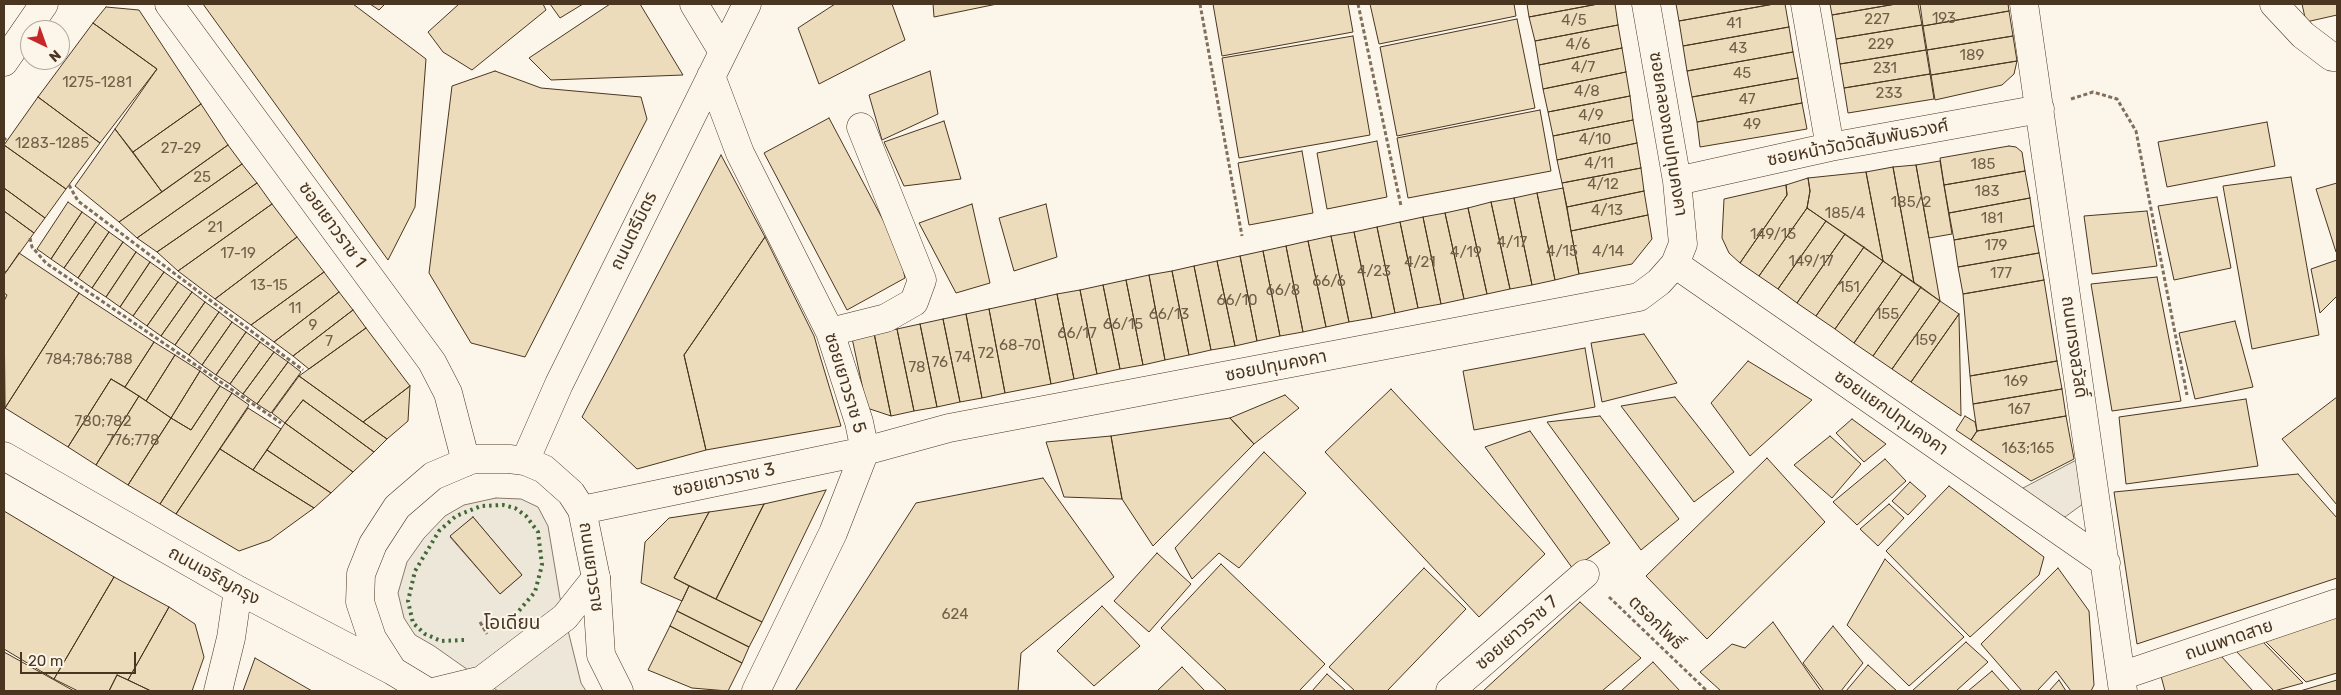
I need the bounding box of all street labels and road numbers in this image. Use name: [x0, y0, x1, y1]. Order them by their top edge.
street label: ซอยคลองถมปทุมคงคา: [1644, 50, 1692, 218]
street label: ซอยหน้าวัดวัดสัมพันธวงศ์: [1765, 115, 1951, 171]
street label: ซอยเยาวราช 1: [294, 178, 370, 272]
street label: ถนนตรีมิตร: [606, 188, 662, 274]
street label: ถนนทรงสวัสดิ์: [2056, 295, 2092, 399]
street label: ซอยเยาวราช 5: [820, 330, 870, 436]
street label: ซอยปทุมคงคา: [1223, 346, 1329, 386]
street label: ซอยแยกปทุมคงคา: [1830, 366, 1952, 460]
street label: ซอยเยาวราช 3: [671, 459, 777, 501]
street label: ถนนเยาวราช: [574, 521, 608, 613]
street label: ถนนเจริญกรุง: [164, 542, 264, 610]
street label: ซอยเยาวราช 7: [1471, 591, 1563, 675]
street label: ตรอกโพธิ์: [1624, 591, 1688, 655]
street label: ถนนพาดสาย: [2182, 615, 2276, 665]

